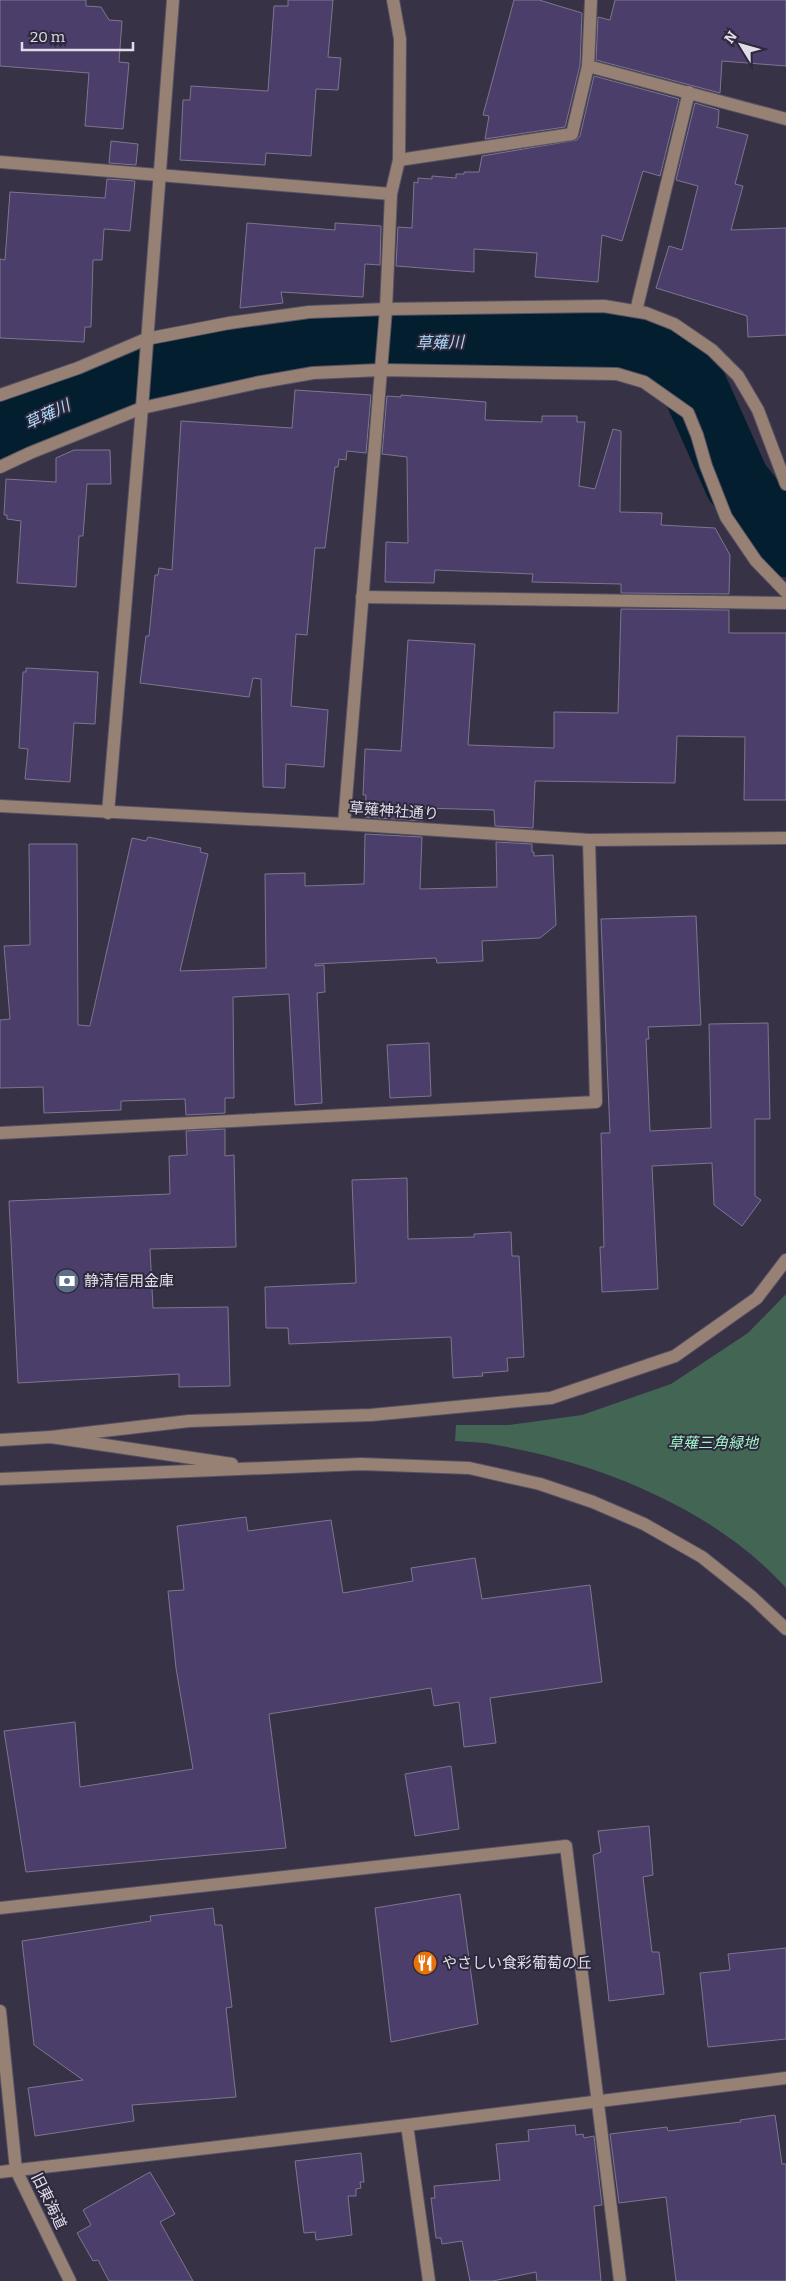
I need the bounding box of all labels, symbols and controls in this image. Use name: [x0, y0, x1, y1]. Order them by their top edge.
scale bar: [22, 20, 134, 52]
north arrow: [716, 20, 766, 70]
text: 20 m: [30, 28, 66, 46]
text: N: [721, 28, 741, 47]
water label: 草薙川: [416, 333, 466, 352]
water label: 草薙川: [21, 395, 75, 433]
street label: 草薙神社通り: [348, 799, 440, 823]
bank icon: 静清信用金庫: [54, 1268, 80, 1294]
place label: 静清信用金庫: [84, 1272, 174, 1290]
park label: 草薙三角緑地: [668, 1434, 760, 1452]
restaurant icon: やさしい食彩葡萄の丘: [412, 1950, 438, 1976]
place label: やさしい食彩葡萄の丘: [442, 1954, 592, 1972]
street label: 旧東海道: [28, 2170, 70, 2232]

